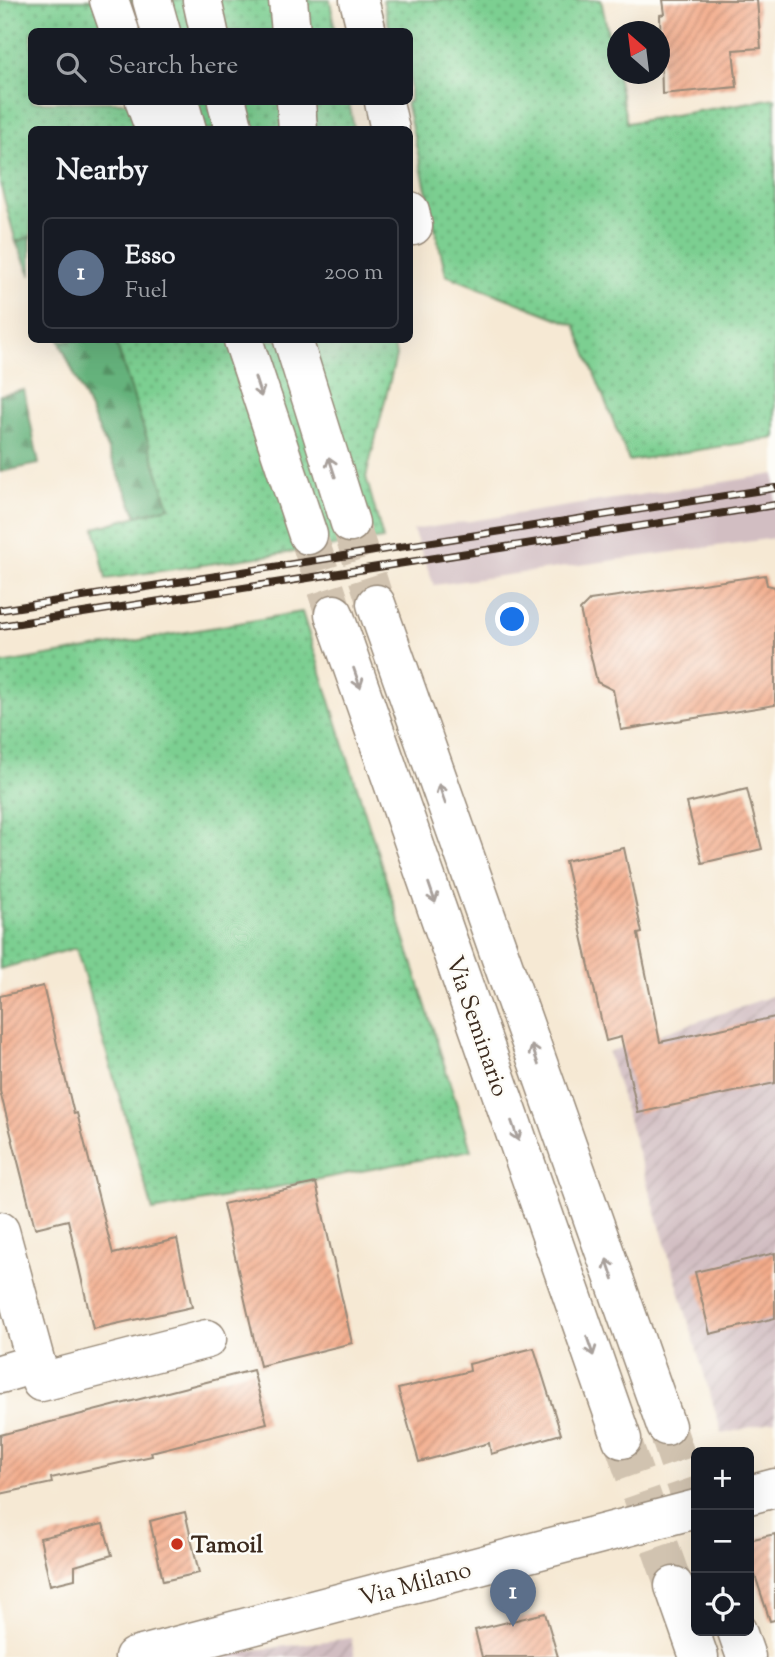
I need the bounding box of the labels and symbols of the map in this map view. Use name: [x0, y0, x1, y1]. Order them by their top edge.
north arrow: [607, 21, 670, 84]
one-way arrow: [252, 376, 265, 398]
one-way arrow: [325, 456, 338, 478]
your location: [495, 602, 529, 636]
one-way arrow: [352, 667, 364, 689]
one-way arrow: [435, 783, 448, 805]
one-way arrow: [426, 882, 439, 904]
street label: Via Seminario: [436, 952, 516, 1102]
one-way arrow: [527, 1044, 540, 1066]
one-way arrow: [509, 1120, 522, 1142]
one-way arrow: [603, 1259, 615, 1281]
one-way arrow: [585, 1334, 597, 1356]
place label: Tamoil: [191, 1529, 263, 1563]
marker: Tamoil: [169, 1536, 185, 1552]
street label: Via Milano: [356, 1554, 475, 1616]
pin: 1: [490, 1569, 536, 1627]

